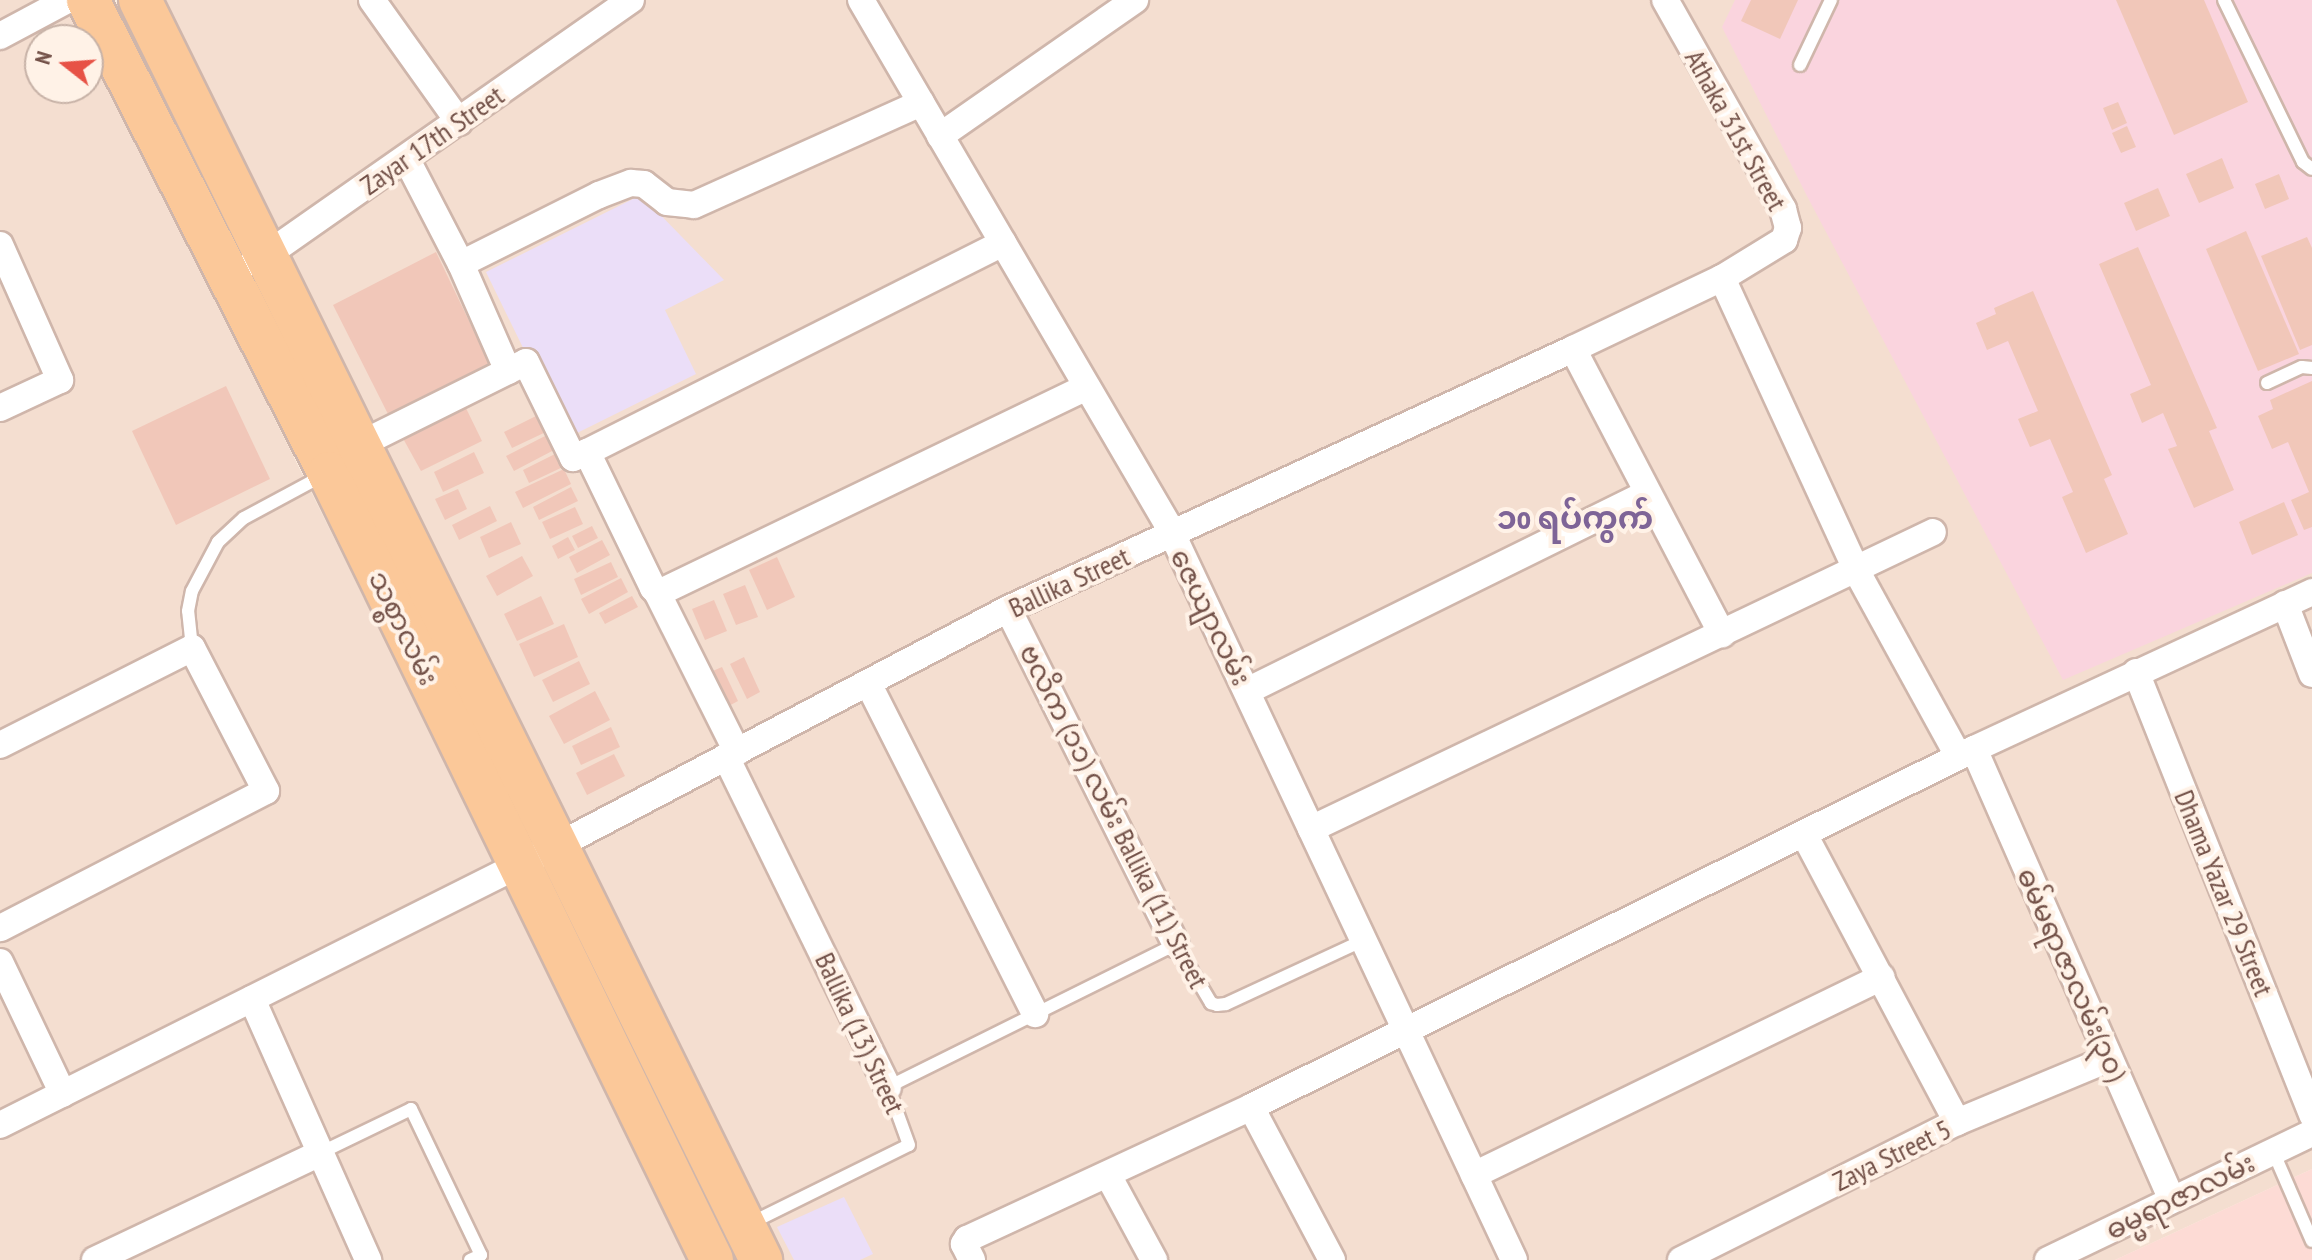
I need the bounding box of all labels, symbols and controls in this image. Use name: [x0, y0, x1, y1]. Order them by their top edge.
north arrow: [24, 24, 104, 104]
street label: Athaka 31st Street: [1678, 44, 1794, 216]
text: N: [28, 48, 58, 67]
street label: Zayar 17th Street: [354, 78, 510, 202]
district label: ၁o ရပ်ကွက်: [1497, 498, 1653, 536]
street label: Ballika Street: [1003, 539, 1135, 625]
street label: ဇေယျာလမ်း: [1163, 543, 1259, 691]
street label: သစ္စာလမ်း: [362, 565, 446, 691]
street label: ဗလိက (၁၁) လမ်း Ballika (11) Street: [1012, 638, 1216, 994]
street label: Dhama Yazar 29 Street: [2167, 785, 2281, 1001]
street label: ဓမ်မရာဇာလမ်း(၃၀): [2010, 862, 2134, 1086]
street label: Ballika (13) Street: [808, 947, 912, 1119]
street label: Zaya Street 5: [1827, 1112, 1957, 1198]
street label: ဓမ္မရာဇာလမ်း: [2100, 1145, 2260, 1247]

